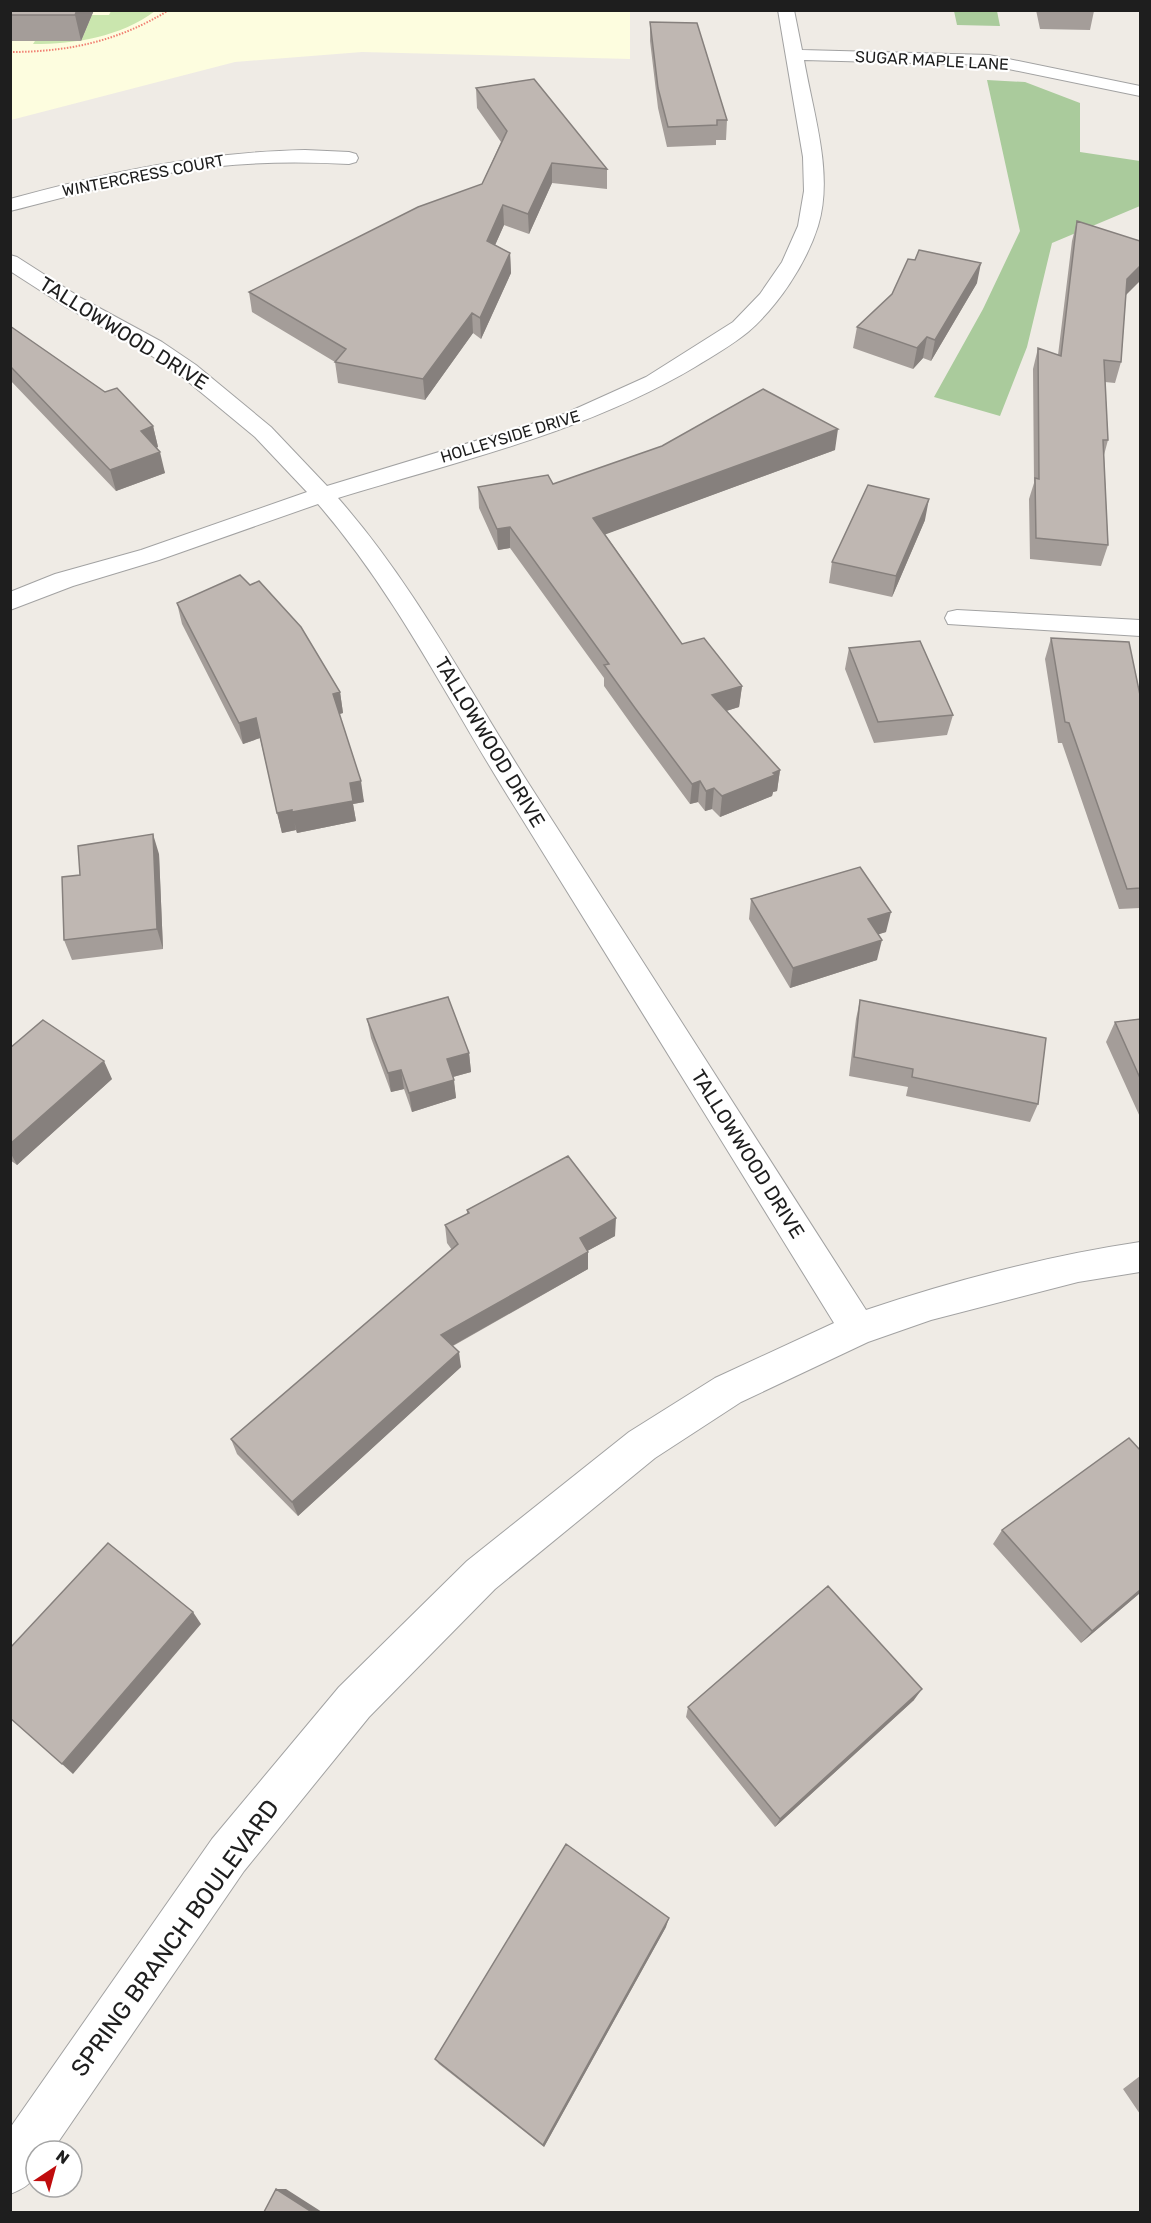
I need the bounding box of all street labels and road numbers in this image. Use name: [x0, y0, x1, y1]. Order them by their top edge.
street label: SUGAR MAPLE LANE: [855, 47, 1009, 74]
street label: WINTERCRESS COURT: [60, 150, 226, 201]
street label: TALLOWWOOD DRIVE: [35, 271, 213, 395]
street label: HOLLEYSIDE DRIVE: [438, 406, 582, 467]
street label: TALLOWWOOD DRIVE: [430, 653, 550, 831]
street label: TALLOWWOOD DRIVE: [686, 1065, 810, 1243]
street label: SPRING BRANCH BOULEVARD: [65, 1794, 285, 2082]

